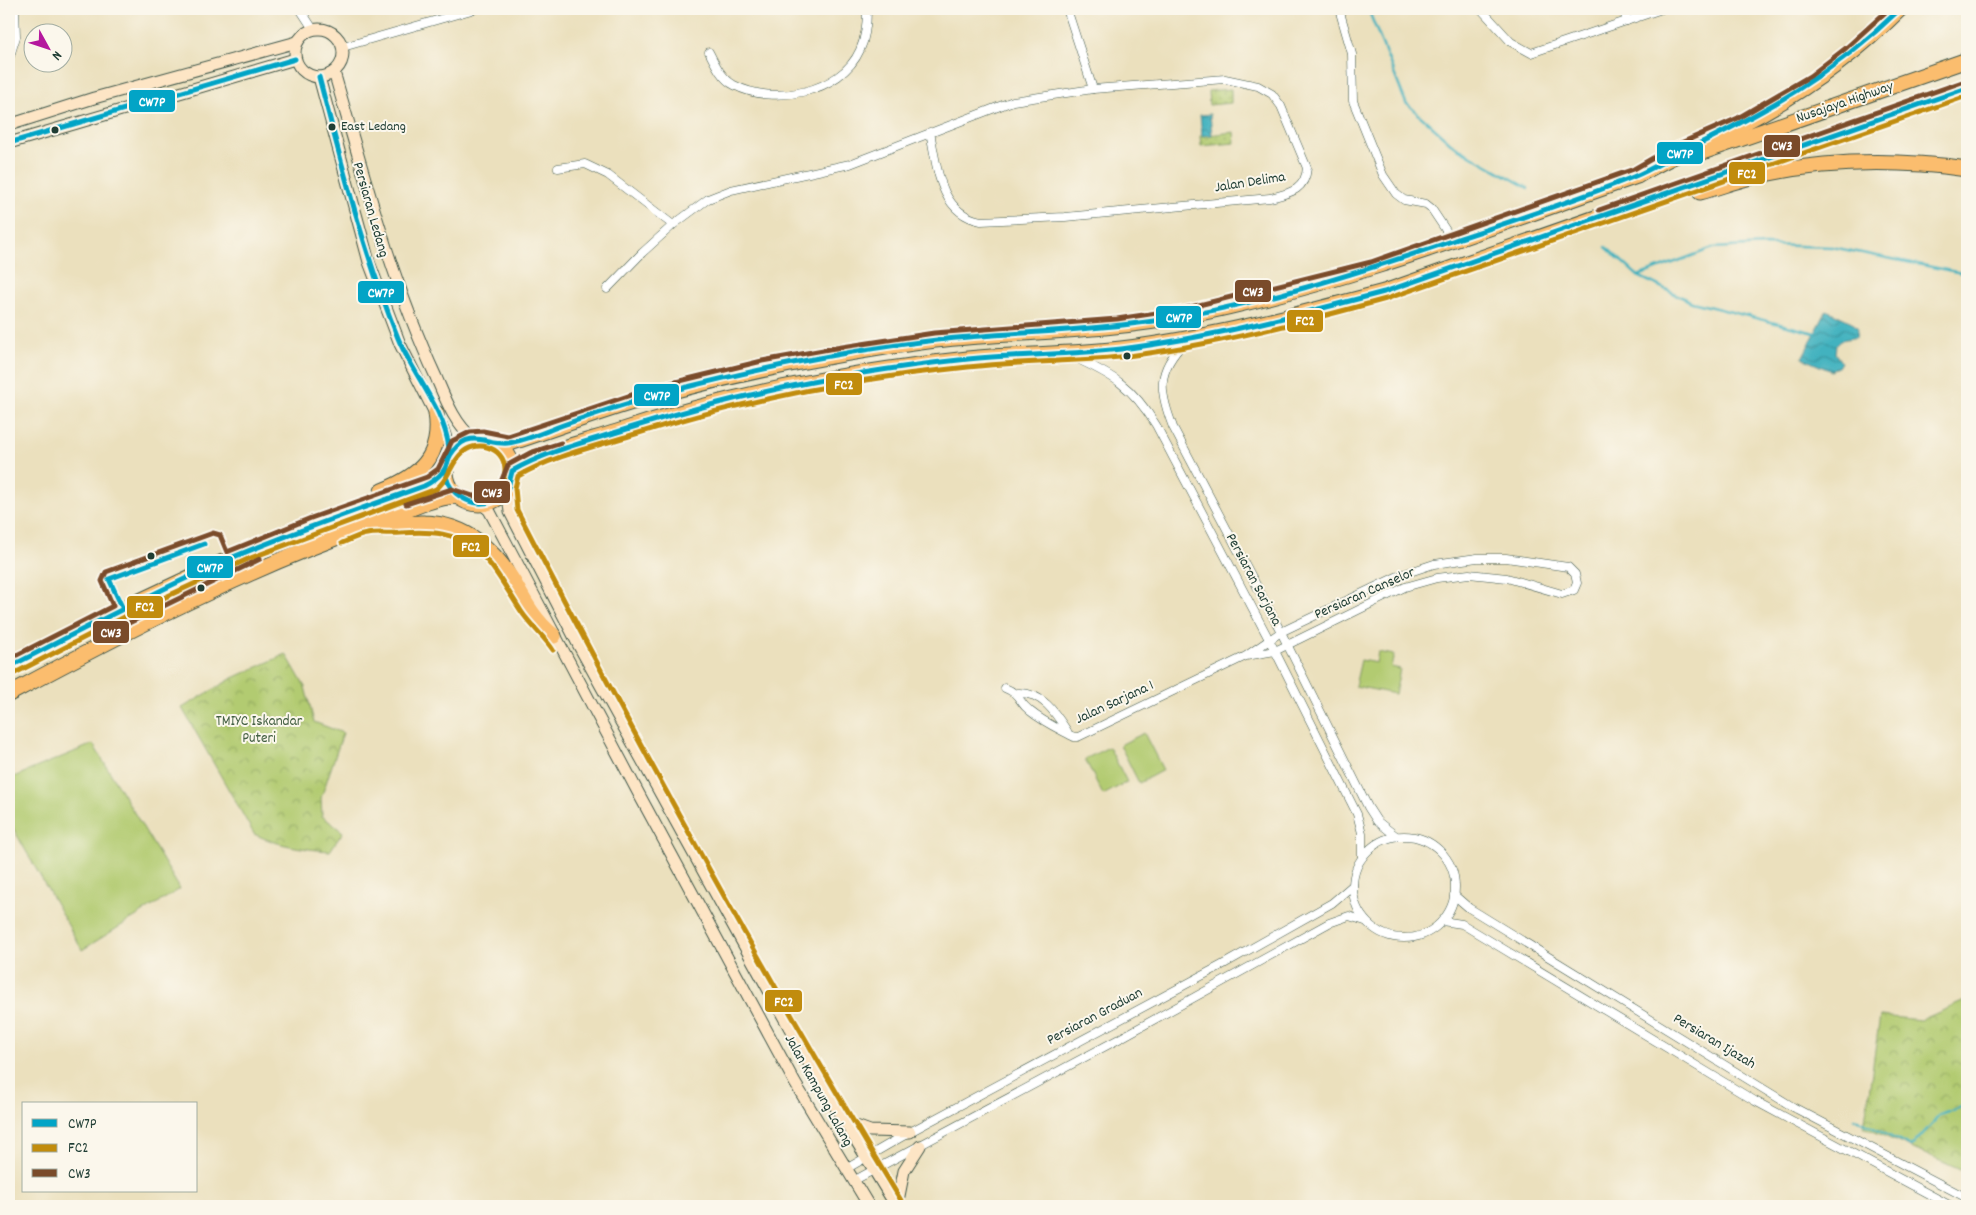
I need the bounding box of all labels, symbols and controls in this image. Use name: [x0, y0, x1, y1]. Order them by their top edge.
north arrow: [22, 22, 72, 72]
text: N: [46, 46, 66, 64]
street label: Nusajaya Highway: [1793, 76, 1897, 130]
line badge: CW7P: [128, 89, 176, 113]
text: CW7P: [139, 93, 166, 113]
place label: East Ledang: [341, 117, 406, 137]
marker: East Ledang: [327, 122, 337, 132]
unlabelled marker: [50, 125, 60, 135]
line badge: CW3: [1763, 134, 1801, 158]
text: CW3: [1771, 137, 1793, 157]
line badge: CW7P: [1656, 141, 1704, 165]
text: CW7P: [1667, 145, 1694, 165]
street label: Persiaran Ledang: [346, 160, 394, 260]
line badge: FC2: [1728, 161, 1766, 185]
text: FC2: [1737, 165, 1757, 185]
street label: Jalan Delima: [1213, 166, 1288, 199]
line badge: CW3: [1234, 279, 1272, 303]
line badge: CW7P: [357, 280, 405, 304]
text: CW3: [1242, 283, 1264, 303]
text: CW7P: [368, 284, 395, 304]
line badge: CW7P: [1155, 305, 1202, 329]
text: CW7P: [1166, 309, 1193, 329]
line badge: FC2: [1286, 309, 1324, 333]
text: FC2: [1295, 312, 1315, 332]
unlabelled marker: [1122, 351, 1132, 361]
line badge: FC2: [825, 372, 863, 396]
text: FC2: [834, 376, 854, 396]
line badge: CW7P: [633, 383, 680, 407]
text: CW7P: [644, 387, 671, 407]
line badge: CW3: [473, 480, 511, 504]
text: CW3: [481, 484, 503, 504]
street label: Persiaran Sarjana: [1219, 530, 1287, 631]
line badge: FC2: [452, 534, 490, 558]
text: FC2: [461, 538, 481, 558]
unlabelled marker: [146, 551, 156, 561]
line badge: CW7P: [186, 555, 234, 579]
text: CW7P: [197, 559, 224, 579]
street label: Persiaran Canselor: [1311, 562, 1419, 626]
unlabelled marker: [196, 583, 206, 593]
line badge: FC2: [126, 595, 164, 619]
text: FC2: [135, 598, 155, 618]
line badge: CW3: [92, 620, 130, 644]
text: CW3: [100, 624, 122, 644]
street label: Jalan Sarjana 1: [1072, 675, 1158, 731]
park label: TMIYC Iskandar Puteri: [216, 711, 303, 750]
street label: Persiaran Graduan: [1043, 982, 1147, 1052]
line badge: FC2: [764, 989, 803, 1013]
text: FC2: [774, 993, 794, 1013]
street label: Persiaran Ijazah: [1668, 1009, 1760, 1076]
street label: Jalan Kampung Lalang: [778, 1031, 858, 1151]
legend: [22, 1102, 198, 1192]
text: CW7P: [68, 1114, 97, 1136]
text: FC2: [68, 1138, 89, 1160]
text: CW3: [68, 1164, 91, 1186]

